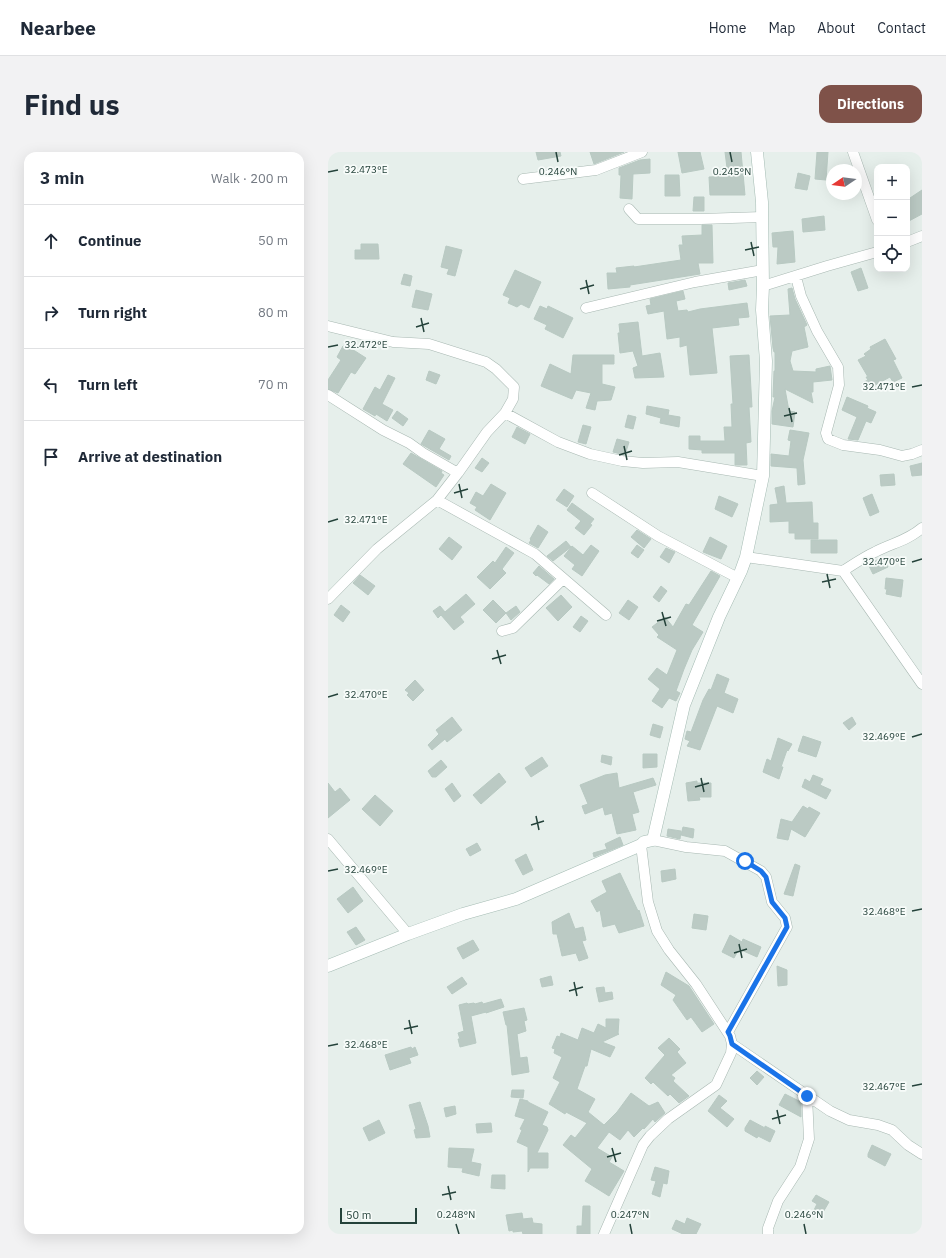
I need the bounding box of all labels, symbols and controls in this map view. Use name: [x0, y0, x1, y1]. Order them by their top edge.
text: Nearbee: [20, 16, 96, 40]
text: Home: [709, 19, 746, 37]
text: Map: [768, 19, 795, 37]
text: About: [817, 19, 855, 37]
text: Contact: [877, 19, 926, 37]
button: Directions: [819, 85, 922, 123]
text: Find us: [24, 86, 120, 123]
text: 32.473°E: [344, 163, 388, 176]
north arrow: [826, 164, 862, 200]
map controls: [874, 164, 910, 272]
button: +: [874, 164, 910, 200]
text: 0.246°N: [539, 165, 577, 178]
text: 0.245°N: [713, 165, 751, 178]
text: 3 min: [40, 167, 84, 189]
text: Walk · 200 m: [211, 170, 288, 187]
button: −: [874, 200, 910, 236]
icon: ahead: [40, 230, 62, 252]
text: Continue: [78, 231, 142, 250]
text: 50 m: [258, 232, 288, 249]
button: locate: [874, 236, 910, 272]
icon: right: [40, 302, 62, 324]
text: Turn right: [78, 303, 147, 322]
text: 80 m: [258, 304, 288, 321]
text: 32.472°E: [344, 338, 388, 351]
icon: left: [40, 374, 62, 396]
text: Turn left: [78, 375, 138, 394]
text: 70 m: [258, 376, 288, 393]
text: 32.471°E: [862, 380, 906, 393]
icon: arrive: [40, 446, 62, 468]
text: Arrive at destination: [78, 447, 222, 466]
text: 32.471°E: [344, 513, 388, 526]
text: 32.470°E: [862, 555, 906, 568]
text: 32.470°E: [344, 688, 388, 701]
text: 32.469°E: [862, 730, 906, 743]
route start: [736, 852, 754, 870]
text: 32.469°E: [344, 863, 388, 876]
text: 32.468°E: [862, 905, 906, 918]
text: 32.468°E: [344, 1038, 388, 1051]
text: 32.467°E: [862, 1080, 906, 1093]
route end: [798, 1087, 816, 1105]
scale bar: [340, 1206, 417, 1225]
text: 50 m: [346, 1208, 371, 1222]
text: 0.248°N: [437, 1208, 475, 1221]
text: 0.247°N: [611, 1208, 649, 1221]
text: 0.246°N: [785, 1208, 823, 1221]

